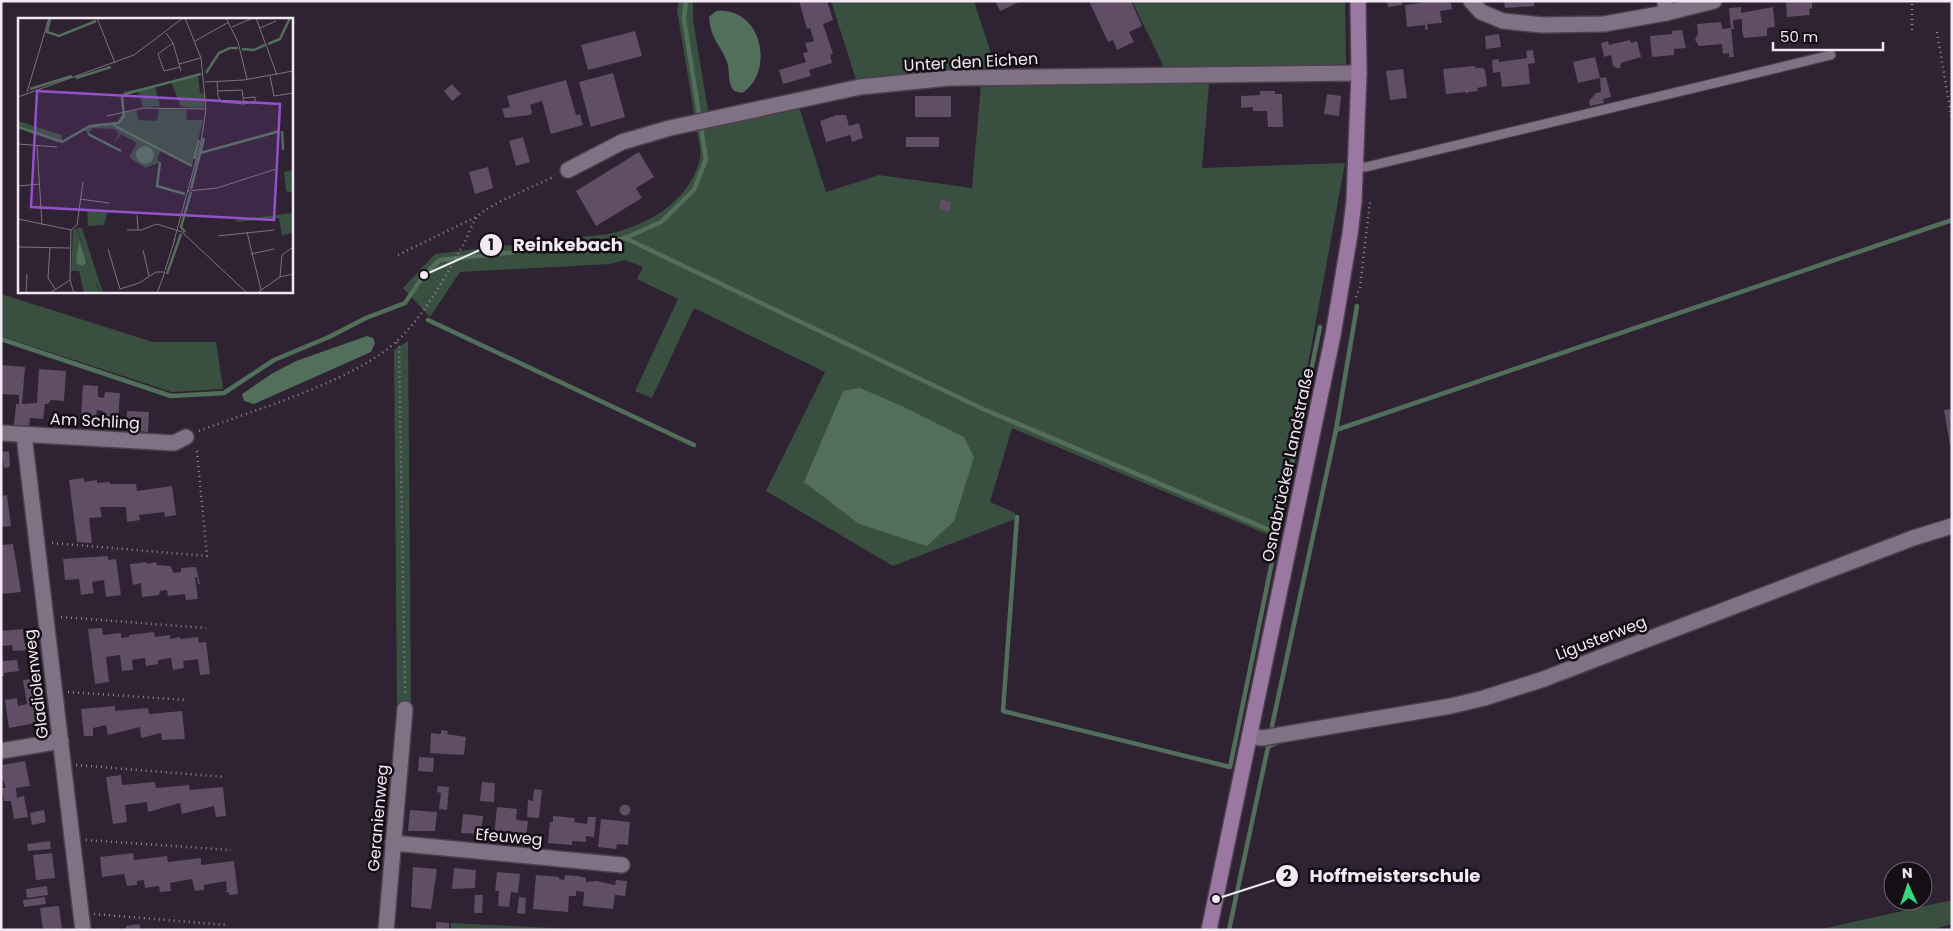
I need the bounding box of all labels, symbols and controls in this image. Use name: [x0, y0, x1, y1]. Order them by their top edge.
inset map: [18, 18, 292, 292]
scale bar: [1773, 20, 1883, 52]
text: 50 m: [1780, 26, 1818, 47]
street label: Unter den Eichen: [903, 47, 1039, 77]
callout: Reinkebach: [478, 228, 633, 261]
text: Reinkebach: [513, 232, 623, 257]
text: 1: [488, 234, 494, 255]
street label: Osnabrücker Landstraße: [1256, 366, 1320, 564]
street label: Am Schling: [50, 407, 140, 435]
street label: Ligusterweg: [1552, 610, 1650, 666]
street label: Gladiolenweg: [18, 628, 54, 740]
street label: Geranienweg: [362, 764, 394, 872]
street label: Efeuweg: [474, 823, 544, 851]
callout: Hoffmeisterschule: [1274, 859, 1490, 892]
north arrow: [1883, 861, 1933, 911]
text: Hoffmeisterschule: [1310, 863, 1480, 888]
text: N: [1902, 863, 1913, 883]
text: 2: [1283, 865, 1292, 886]

